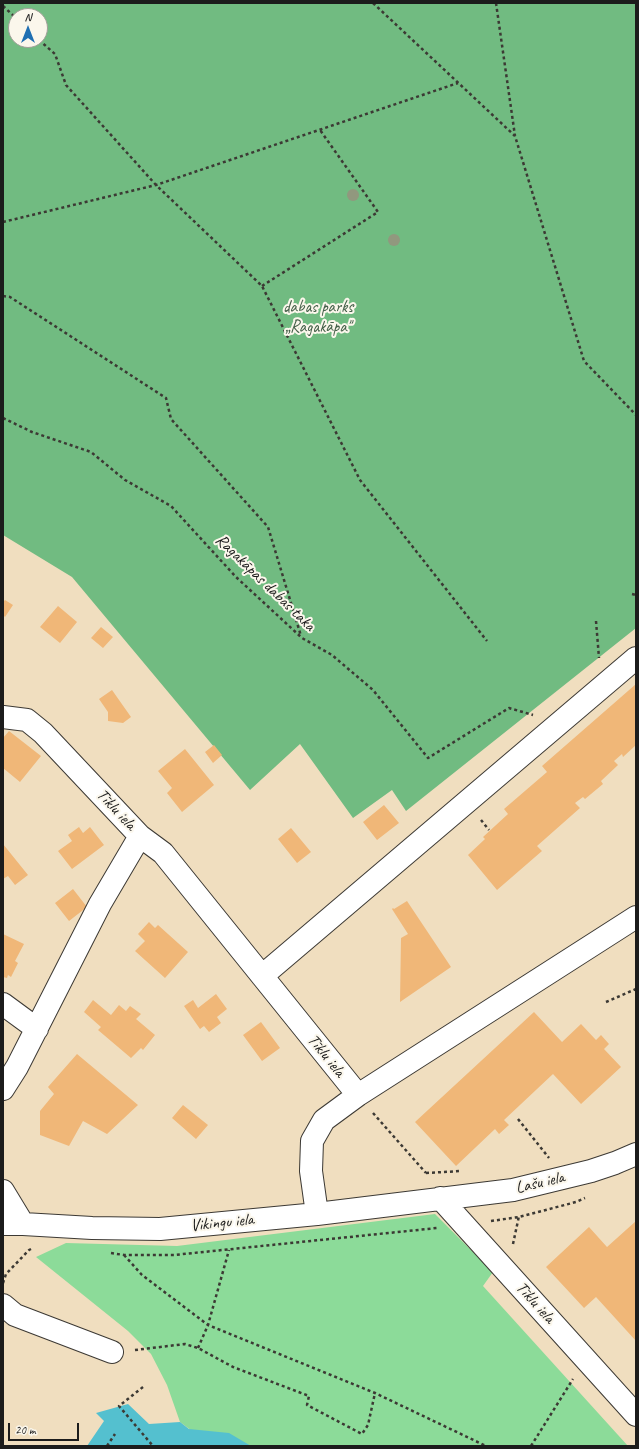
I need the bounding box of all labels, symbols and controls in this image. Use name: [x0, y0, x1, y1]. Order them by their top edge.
north arrow: [8, 8, 48, 48]
text: N: [25, 10, 31, 24]
park label: dabas parks „Ragakāpa": [283, 298, 353, 338]
street label: Ragakāpas dabas taka: [211, 530, 319, 636]
street label: Tīklu iela: [92, 785, 140, 835]
street label: Tīklu iela: [303, 1031, 349, 1081]
street label: Lašu iela: [514, 1168, 566, 1198]
street label: Vikingu iela: [189, 1210, 255, 1236]
street label: Tīklu iela: [511, 1278, 559, 1328]
scale bar: [10, 1415, 81, 1441]
text: 20 m: [15, 1422, 35, 1438]

